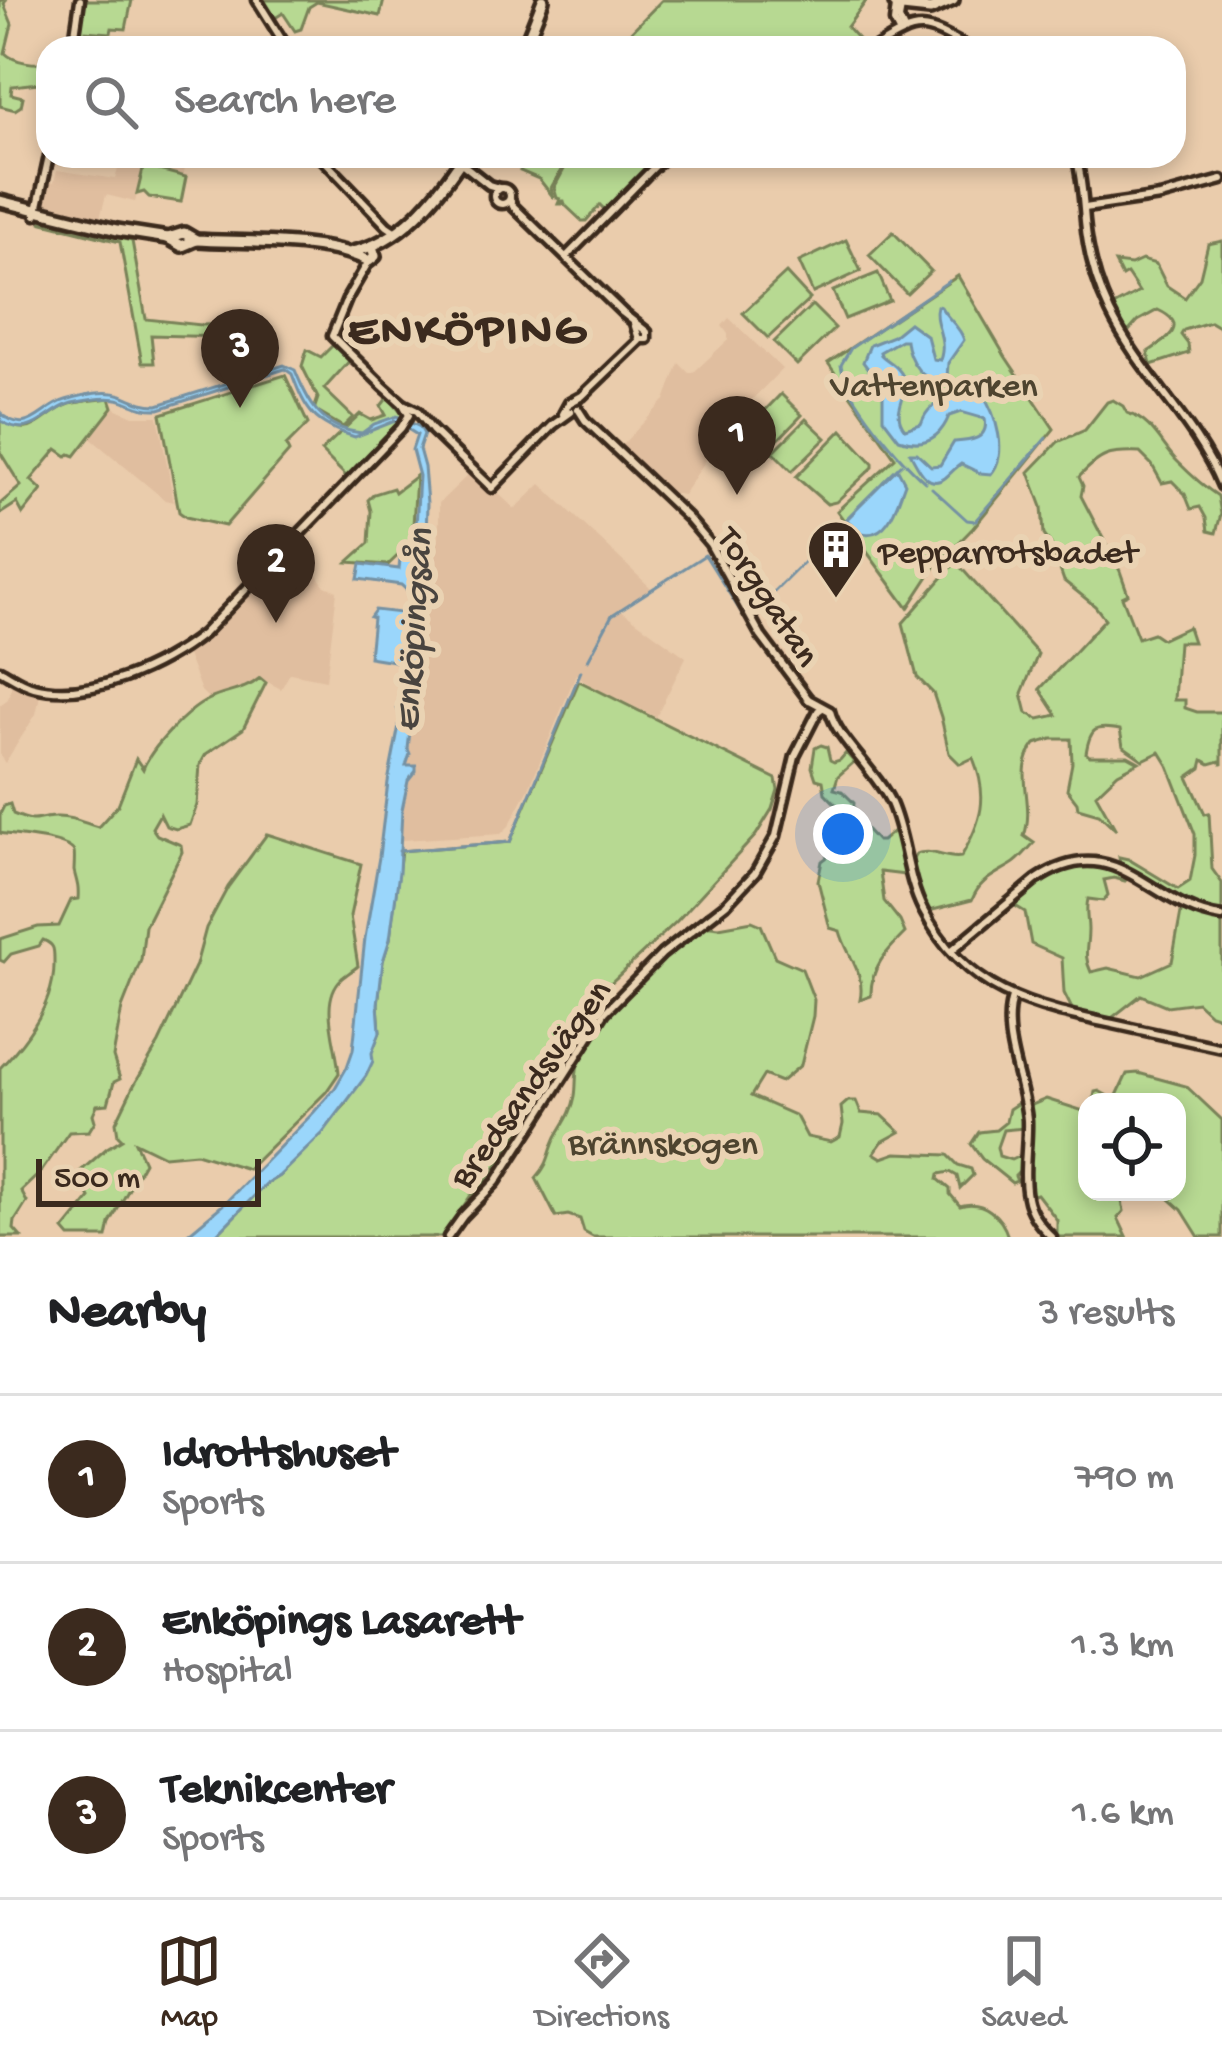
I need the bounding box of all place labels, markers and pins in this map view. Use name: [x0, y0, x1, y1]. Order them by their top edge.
pin: 3: [201, 309, 279, 408]
pin: 1: [698, 396, 776, 495]
building icon: Pepparrotsbadet: [805, 518, 867, 600]
pin: 2: [237, 524, 315, 623]
place label: Pepparrotsbadet: [877, 534, 1141, 577]

